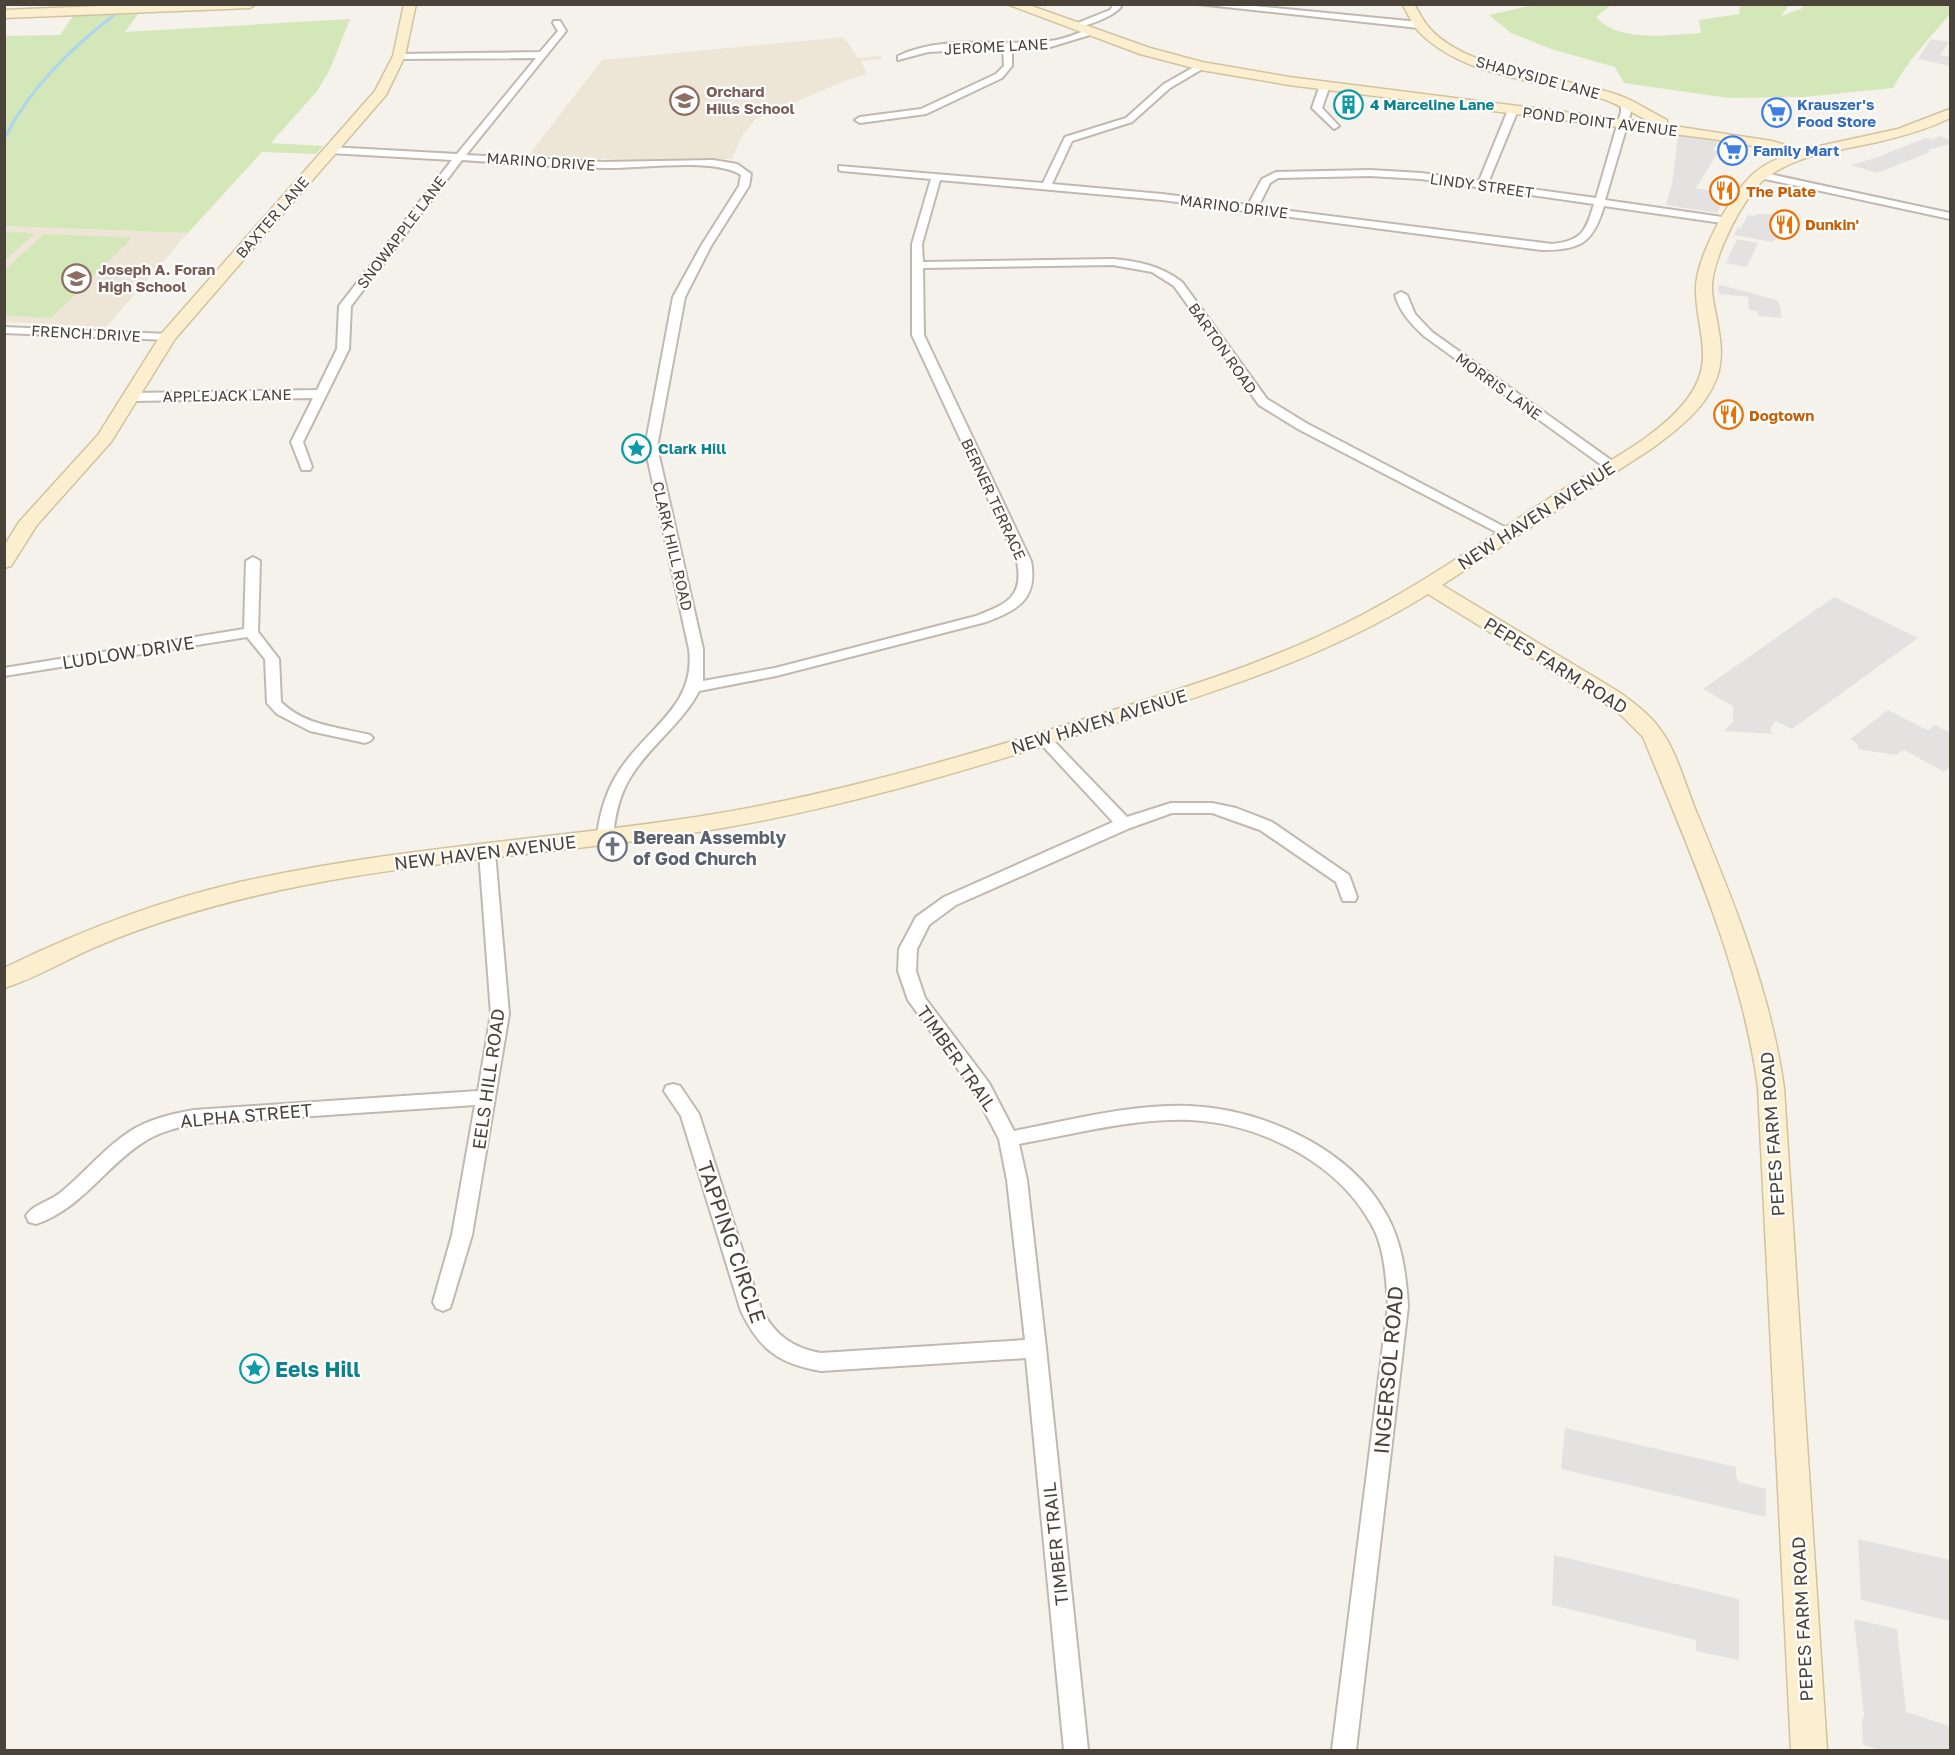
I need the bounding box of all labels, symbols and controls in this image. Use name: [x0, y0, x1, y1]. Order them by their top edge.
street label: JEROME LANE: [944, 34, 1048, 58]
street label: SHADYSIDE LANE: [1474, 52, 1602, 102]
place label: Orchard Hills School: [706, 82, 794, 117]
school or university icon: Orchard Hills School: [669, 84, 701, 116]
building icon: 4 Marceline Lane: [1333, 88, 1365, 120]
place label: 4 Marceline Lane: [1370, 95, 1495, 113]
place label: Krauszer's Food Store: [1797, 95, 1876, 130]
supermarket icon: Krauszer's Food Store: [1760, 97, 1792, 129]
street label: POND POINT AVENUE: [1521, 103, 1679, 139]
supermarket icon: Family Mart: [1716, 134, 1748, 166]
place label: Family Mart: [1753, 141, 1839, 159]
street label: MARINO DRIVE: [486, 148, 596, 174]
street label: LINDY STREET: [1429, 169, 1535, 201]
street label: SNOWAPPLE LANE: [353, 172, 449, 292]
street label: BAXTER LANE: [232, 173, 312, 261]
restaurant icon: The Plate: [1709, 175, 1741, 207]
place label: The Plate: [1746, 182, 1816, 200]
street label: MARINO DRIVE: [1179, 190, 1289, 222]
restaurant icon: Dunkin': [1768, 208, 1800, 240]
place label: Dunkin': [1805, 215, 1859, 233]
place label: Joseph A. Foran High School: [98, 260, 215, 295]
school or university icon: Joseph A. Foran High School: [61, 262, 93, 294]
street label: BARTON ROAD: [1185, 299, 1261, 397]
street label: FRENCH DRIVE: [31, 321, 141, 345]
street label: MORRIS LANE: [1452, 349, 1546, 423]
street label: APPLEJACK LANE: [162, 385, 292, 405]
restaurant icon: Dogtown: [1712, 399, 1744, 431]
place label: Dogtown: [1749, 406, 1814, 424]
place icon: Clark Hill: [621, 432, 653, 464]
street label: BERNER TERRACE: [958, 435, 1030, 563]
place label: Clark Hill: [658, 439, 726, 457]
street label: NEW HAVEN AVENUE: [1453, 456, 1619, 574]
street label: CLARK HILL ROAD: [649, 480, 697, 612]
street label: PEPES FARM ROAD: [1480, 612, 1632, 718]
street label: LUDLOW DRIVE: [60, 631, 196, 673]
street label: NEW HAVEN AVENUE: [1008, 684, 1190, 758]
place label: Berean Assembly of God Church: [633, 826, 786, 869]
street label: NEW HAVEN AVENUE: [393, 830, 577, 874]
church icon: Berean Assembly of God Church: [596, 831, 628, 863]
street label: TIMBER TRAIL: [913, 1001, 1001, 1115]
street label: EELS HILL ROAD: [467, 1007, 509, 1151]
street label: PEPES FARM ROAD: [1755, 1051, 1789, 1217]
street label: ALPHA STREET: [179, 1098, 313, 1132]
street label: TAPPING CIRCLE: [692, 1158, 772, 1326]
street label: INGERSOL ROAD: [1368, 1285, 1408, 1455]
place icon: Eels Hill: [238, 1353, 270, 1385]
place label: Eels Hill: [275, 1356, 360, 1382]
street label: TIMBER TRAIL: [1038, 1481, 1072, 1607]
street label: PEPES FARM ROAD: [1787, 1536, 1817, 1702]

